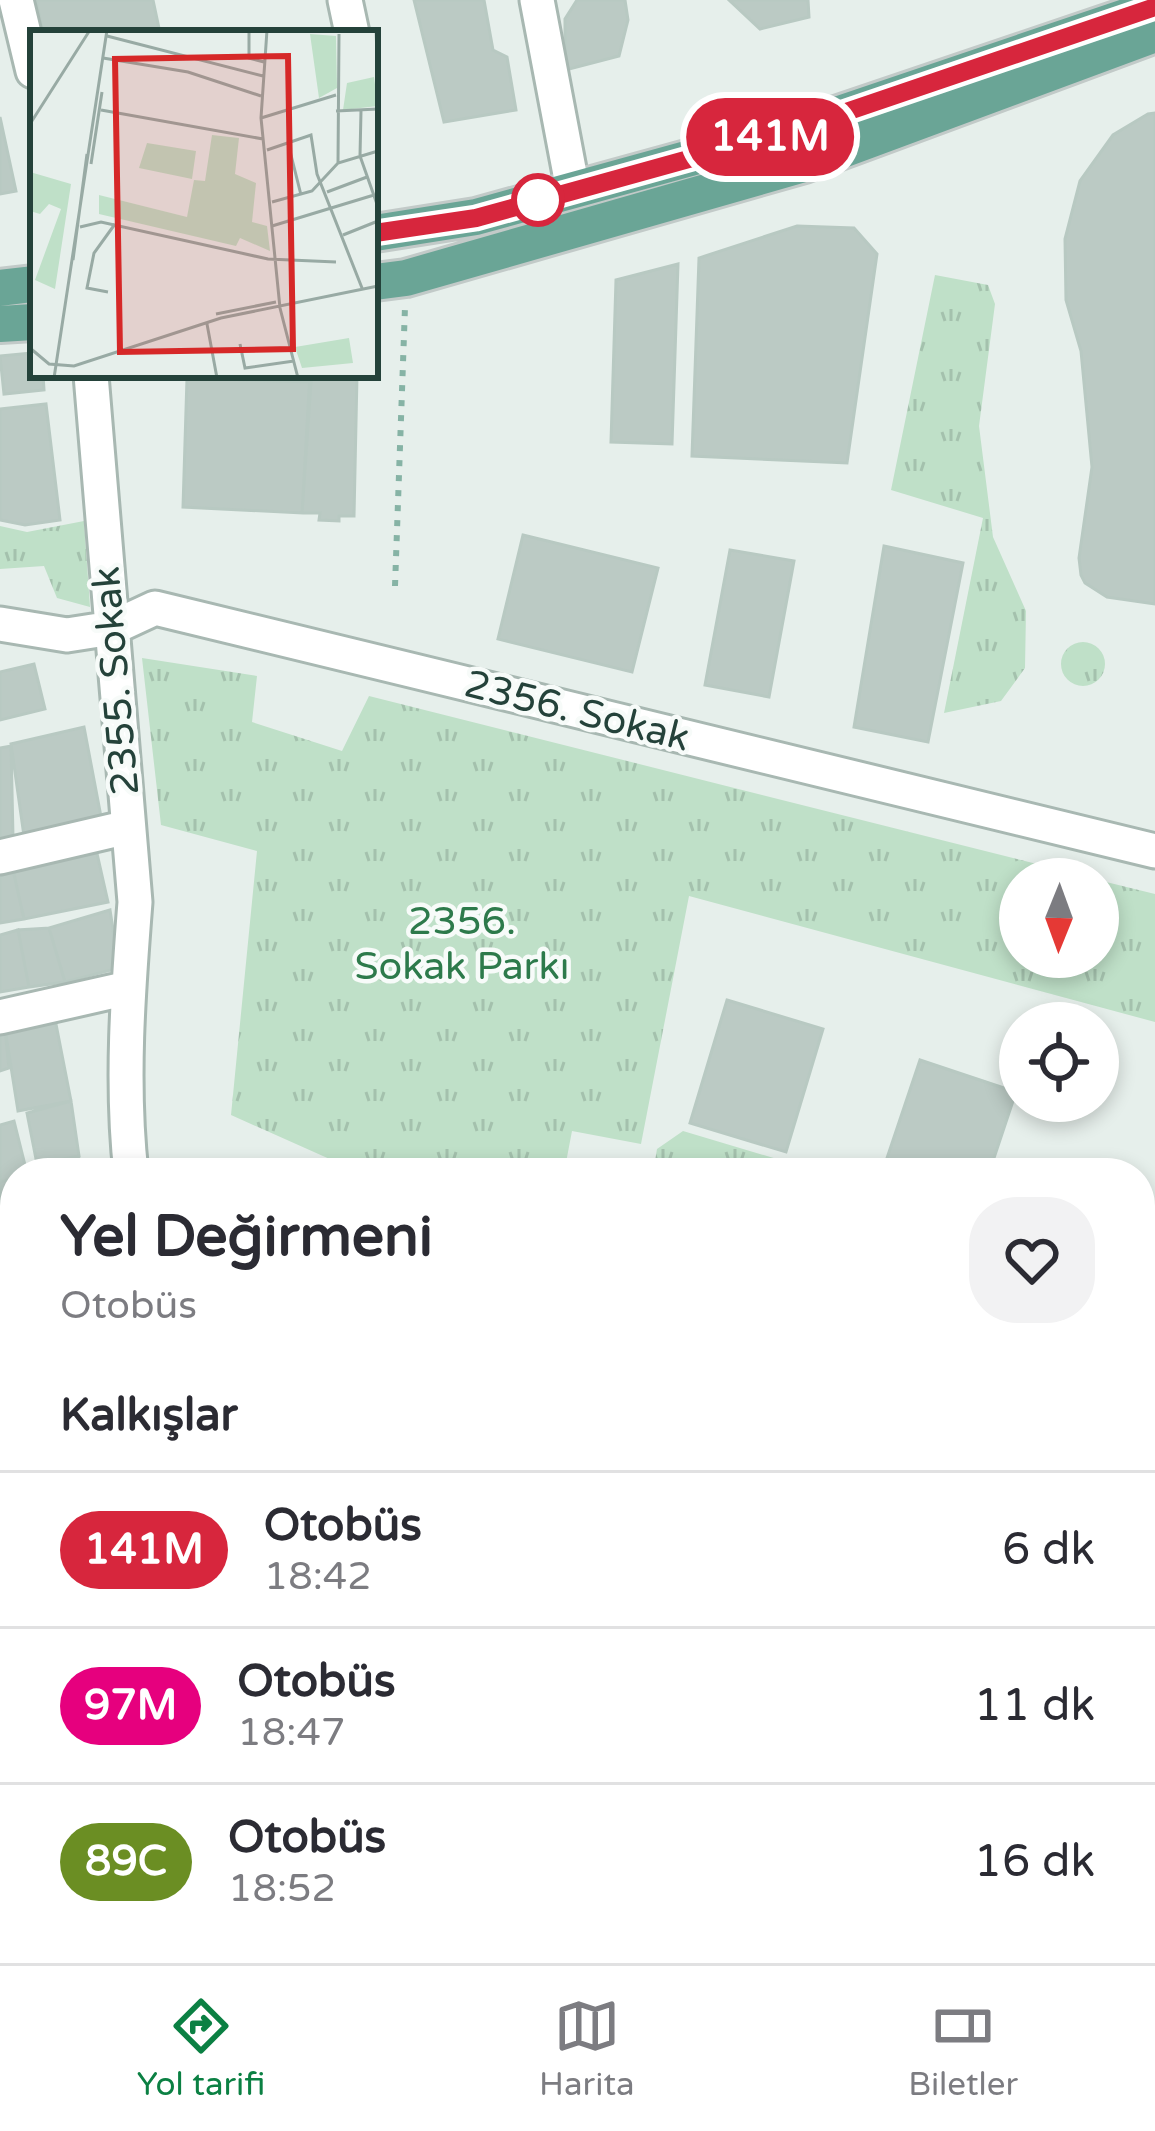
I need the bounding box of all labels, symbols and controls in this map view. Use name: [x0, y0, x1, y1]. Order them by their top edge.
inset map: [30, 30, 378, 378]
line badge: 141M: [686, 98, 854, 176]
text: 141M: [710, 111, 830, 162]
unlabelled marker: [513, 175, 563, 225]
street label: 2355. Sokak: [83, 565, 149, 797]
street label: 2356. Sokak: [460, 660, 694, 762]
north arrow: [999, 858, 1119, 978]
map controls: [999, 858, 1119, 1122]
park label: 2356. Sokak Parkı: [355, 898, 569, 990]
button: locate: [999, 1002, 1119, 1122]
button: heart: [969, 1197, 1095, 1323]
text: Yel Değirmeni: [60, 1203, 433, 1271]
text: Otobüs: [60, 1282, 197, 1329]
text: Kalkışlar: [60, 1389, 238, 1443]
text: Otobüs: [264, 1499, 422, 1553]
text: 6 dk: [1002, 1523, 1095, 1577]
text: 141M: [84, 1524, 204, 1575]
text: 18:42: [264, 1553, 372, 1600]
text: Otobüs: [237, 1655, 396, 1709]
text: 11 dk: [974, 1679, 1095, 1733]
text: 97M: [84, 1680, 177, 1731]
text: 18:47: [237, 1709, 345, 1756]
text: Otobüs: [228, 1811, 386, 1865]
text: 16 dk: [974, 1835, 1095, 1889]
text: 89C: [85, 1836, 167, 1887]
text: 18:52: [228, 1865, 336, 1912]
tab: Yol tarifi: [137, 1993, 265, 2104]
tab: Harita: [539, 1993, 635, 2104]
tab: Biletler: [908, 1993, 1018, 2104]

